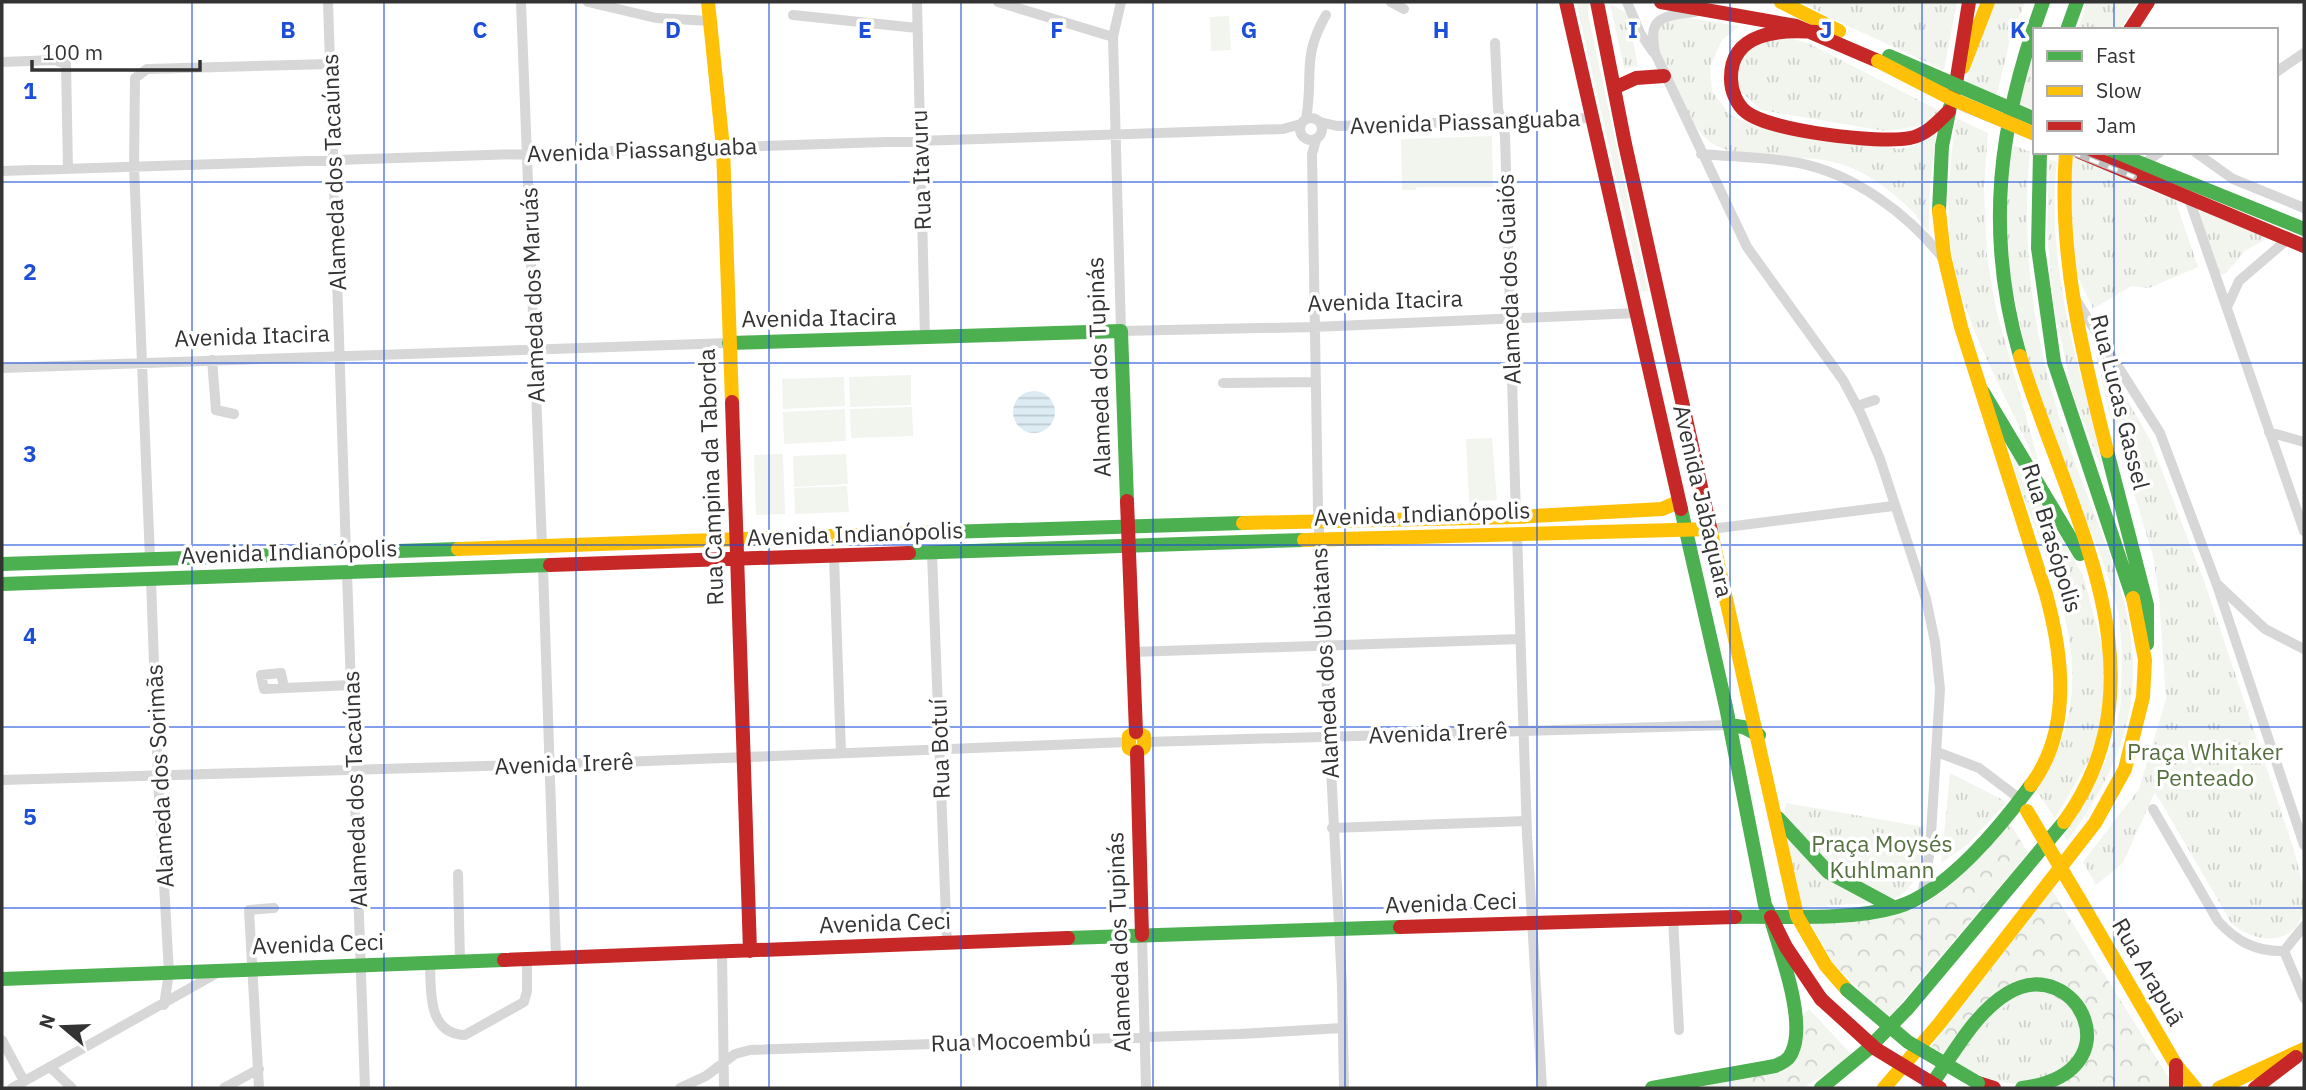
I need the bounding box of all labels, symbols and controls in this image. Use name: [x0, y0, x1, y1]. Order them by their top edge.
text: B: [280, 14, 296, 44]
text: C: [473, 14, 488, 44]
text: D: [665, 14, 681, 44]
text: E: [858, 14, 872, 44]
text: F: [1050, 14, 1064, 44]
text: G: [1241, 14, 1257, 44]
text: H: [1433, 14, 1449, 44]
text: I: [1628, 14, 1638, 44]
text: J: [1820, 14, 1832, 44]
text: K: [2010, 14, 2026, 44]
scale bar: [32, 28, 200, 72]
legend: [2033, 28, 2278, 154]
text: 100 m: [42, 38, 103, 66]
text: Fast: [2096, 41, 2136, 69]
street label: Alameda dos Tacaúnas: [314, 53, 352, 291]
text: 1: [23, 75, 37, 105]
text: Slow: [2096, 76, 2142, 104]
street label: Avenida Piassanguaba: [1349, 102, 1581, 140]
street label: Rua Itavuru: [903, 109, 937, 231]
text: Jam: [2096, 111, 2136, 139]
street label: Avenida Piassanguaba: [526, 130, 758, 168]
street label: Alameda dos Guaiós: [1489, 173, 1527, 385]
street label: Alameda dos Maruás: [513, 187, 551, 403]
text: 2: [23, 256, 37, 286]
street label: Alameda dos Tupinás: [1079, 256, 1117, 478]
street label: Avenida Itacira: [1307, 282, 1463, 318]
street label: Avenida Itacira: [741, 301, 897, 333]
street label: Rua Lucas Gassel: [2085, 311, 2157, 493]
street label: Avenida Itacira: [174, 317, 330, 353]
street label: Rua Campina da Taborda: [691, 348, 729, 606]
street label: Avenida Jabaquara: [1667, 401, 1741, 600]
text: 3: [23, 438, 37, 468]
street label: Rua Brasópolis: [2016, 459, 2090, 616]
street label: Avenida Indianópolis: [1313, 494, 1531, 532]
street label: Avenida Indianópolis: [746, 514, 964, 552]
street label: Avenida Indianópolis: [180, 532, 398, 570]
street label: Alameda dos Ubiatans: [1303, 547, 1345, 779]
text: 4: [23, 620, 37, 650]
street label: Alameda dos Sorimãs: [138, 663, 180, 889]
street label: Alameda dos Tacaúnas: [335, 670, 373, 908]
street label: Rua Botuí: [922, 698, 956, 800]
street label: Avenida Irerê: [1368, 715, 1508, 749]
park label: Praça Whitaker Penteado: [2127, 736, 2284, 792]
street label: Avenida Irerê: [494, 746, 634, 780]
text: 5: [23, 801, 37, 831]
park label: Praça Moysés Kuhlmann: [1811, 828, 1953, 884]
street label: Alameda dos Tupinás: [1099, 831, 1137, 1053]
street label: Avenida Ceci: [1384, 885, 1518, 919]
street label: Avenida Ceci: [818, 905, 952, 939]
street label: Rua Arapuã: [2106, 912, 2192, 1031]
street label: Avenida Ceci: [251, 926, 385, 960]
north arrow: [28, 992, 98, 1062]
text: N: [33, 1011, 61, 1032]
street label: Rua Mocoembú: [930, 1022, 1092, 1058]

